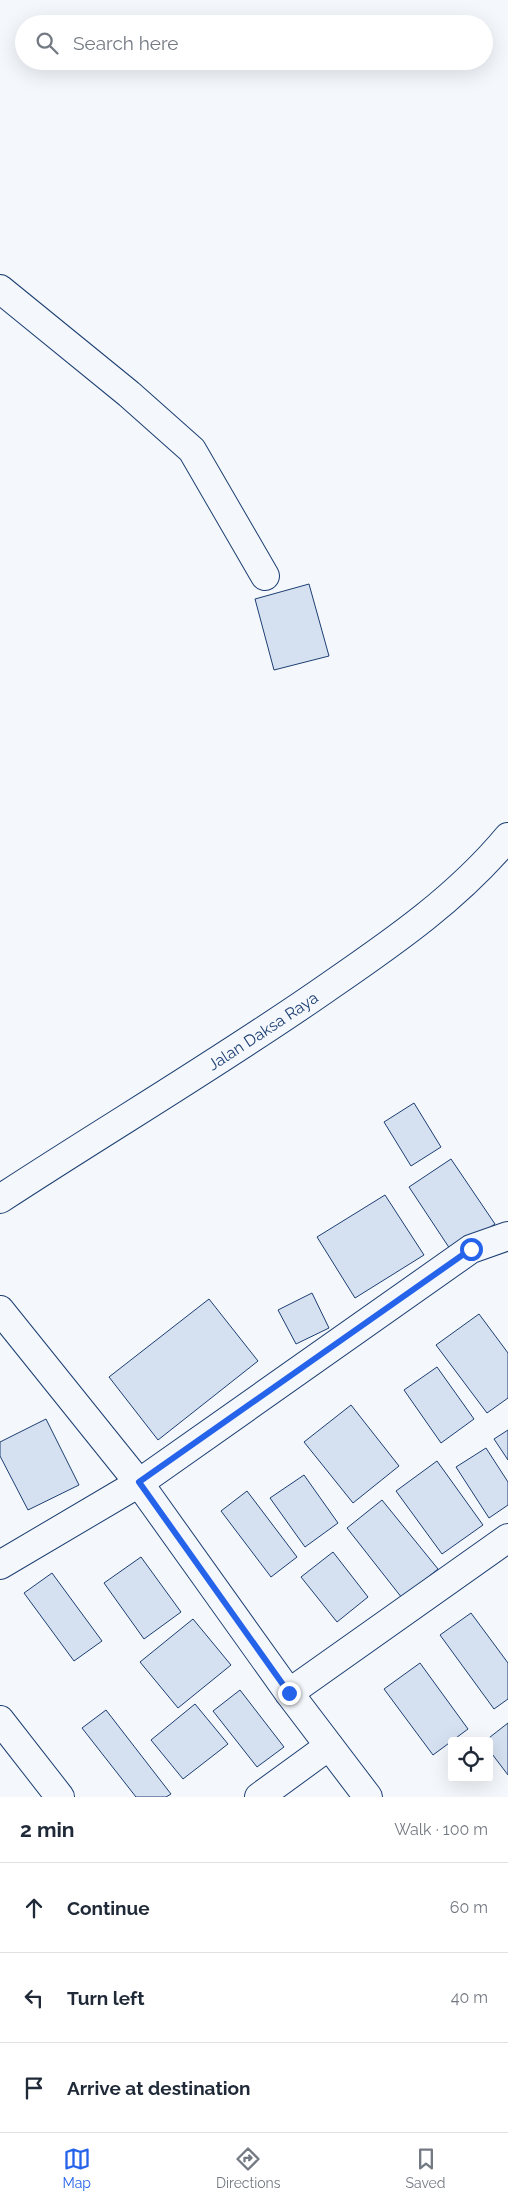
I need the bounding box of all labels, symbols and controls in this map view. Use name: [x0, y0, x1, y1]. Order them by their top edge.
search box: [15, 15, 493, 70]
icon: search: [33, 29, 61, 57]
text: Search here: [73, 32, 179, 54]
street label: Jalan Daksa Raya: [205, 988, 322, 1074]
route start: [460, 1238, 483, 1261]
route end: [278, 1682, 301, 1705]
map controls: [448, 1737, 493, 1782]
button: locate: [448, 1737, 493, 1782]
text: 2 min: [20, 1817, 74, 1842]
text: Walk · 100 m: [394, 1820, 488, 1839]
icon: ahead: [20, 1894, 48, 1922]
text: Continue: [67, 1897, 150, 1919]
text: 60 m: [450, 1898, 488, 1917]
icon: left: [20, 1984, 48, 2012]
text: Turn left: [67, 1987, 144, 2009]
text: 40 m: [451, 1988, 488, 2007]
icon: arrive: [20, 2074, 48, 2102]
text: Arrive at destination: [67, 2077, 251, 2099]
tab: Map: [62, 2145, 91, 2191]
tab: Directions: [216, 2145, 281, 2191]
tab: Saved: [405, 2145, 446, 2191]

